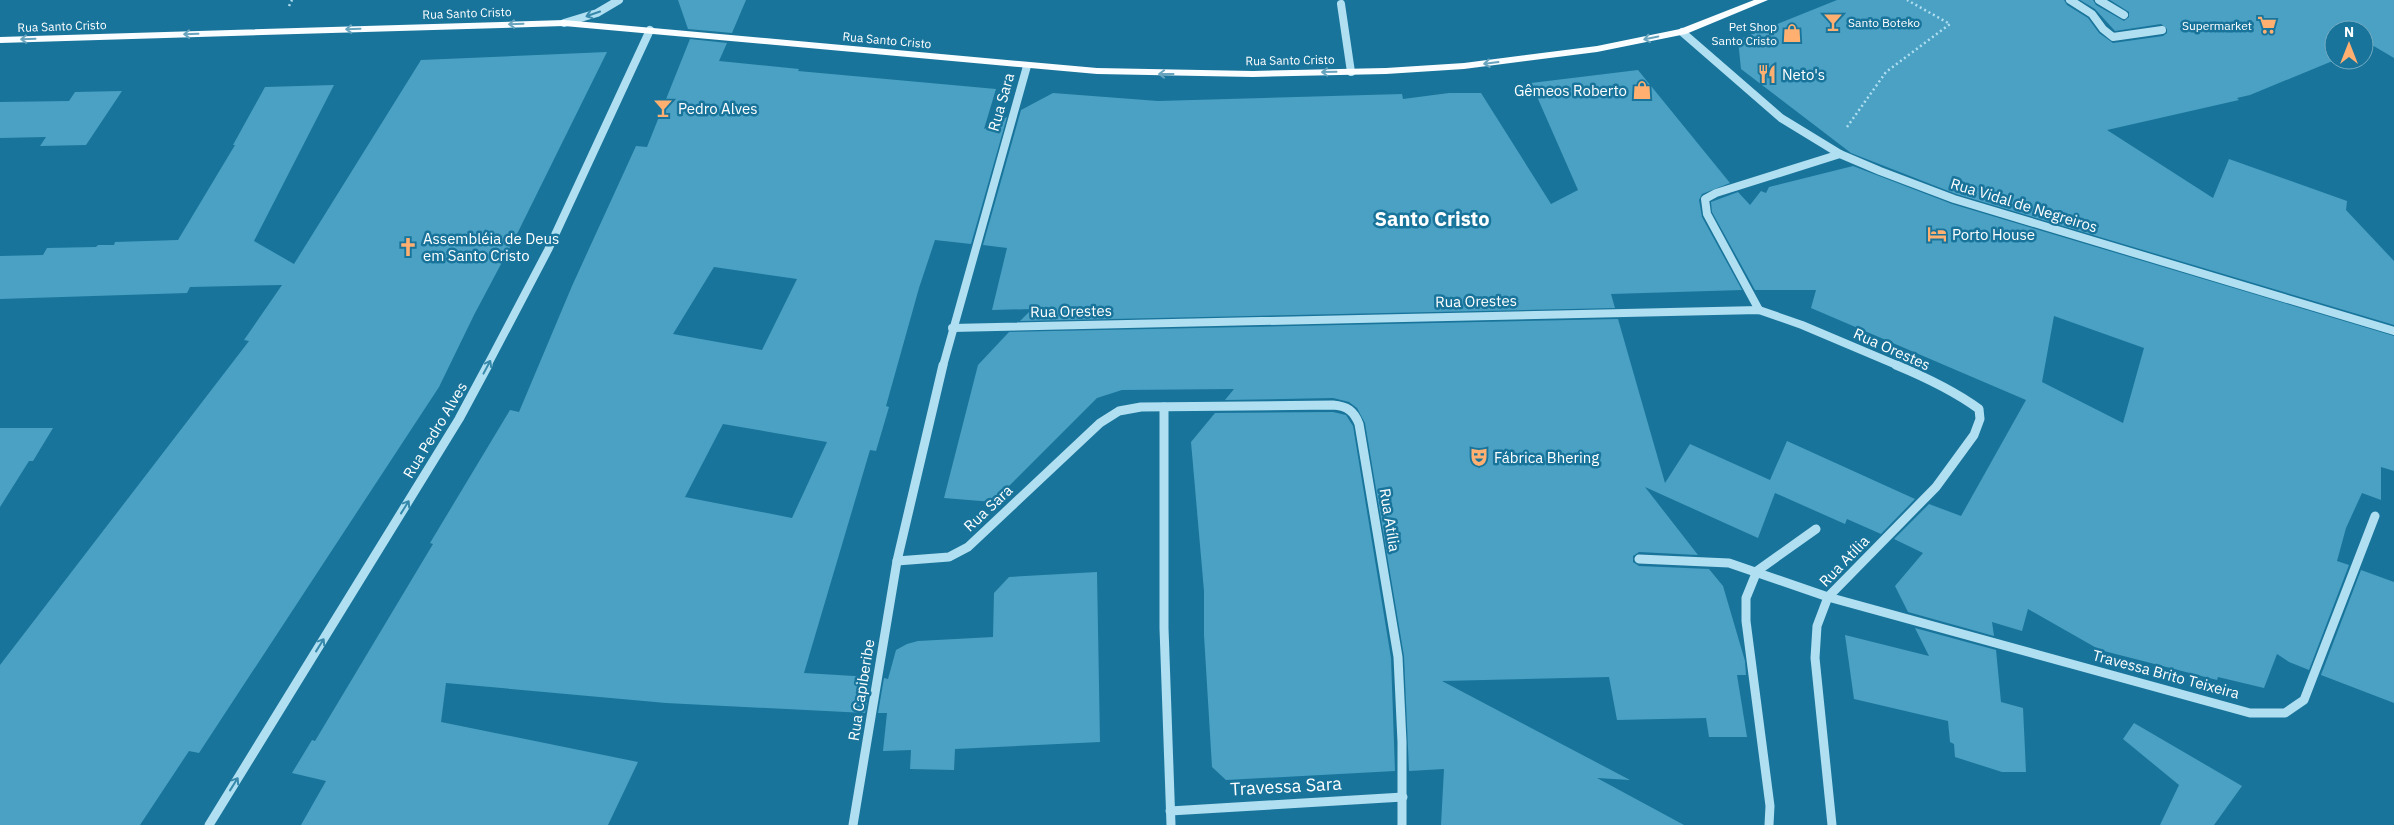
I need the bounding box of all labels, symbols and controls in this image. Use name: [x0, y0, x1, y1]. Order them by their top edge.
street label: Rua Santo Cristo: [422, 4, 512, 22]
one-way arrow: [585, 9, 601, 19]
bar icon: Santo Boteko: [1822, 11, 1844, 33]
supermarket icon: Supermarket: [2256, 14, 2278, 36]
place label: Santo Boteko: [1848, 15, 1920, 30]
street label: Rua Santo Cristo: [17, 17, 107, 35]
place label: Supermarket: [2182, 18, 2252, 33]
one-way arrow: [508, 19, 524, 29]
place label: Pet Shop Santo Cristo: [1712, 19, 1777, 48]
north arrow: [2324, 20, 2374, 70]
shop icon: Pet Shop Santo Cristo: [1781, 22, 1803, 44]
text: N: [2344, 23, 2354, 41]
one-way arrow: [345, 24, 362, 34]
one-way arrow: [183, 29, 199, 39]
street label: Rua Santo Cristo: [842, 29, 932, 51]
one-way arrow: [1644, 34, 1660, 44]
one-way arrow: [21, 35, 37, 44]
street label: Rua Santo Cristo: [1245, 52, 1335, 68]
one-way arrow: [1483, 58, 1499, 68]
restaurant icon: Neto's: [1756, 63, 1778, 85]
place label: Neto's: [1782, 65, 1825, 84]
one-way arrow: [1321, 67, 1337, 77]
one-way arrow: [1158, 69, 1174, 79]
street label: Rua Sara: [984, 71, 1018, 133]
shop icon: Gêmeos Roberto: [1631, 79, 1653, 101]
place label: Gêmeos Roberto: [1514, 81, 1627, 100]
bar icon: Pedro Alves: [652, 97, 674, 119]
place label: Pedro Alves: [678, 99, 757, 118]
street label: Rua Vidal de Negreiros: [1948, 174, 2100, 236]
district label: Santo Cristo: [1375, 205, 1489, 232]
hotel icon: Porto House: [1926, 223, 1948, 245]
place label: Porto House: [1952, 225, 2035, 244]
place label: Assembléia de Deus em Santo Cristo: [423, 229, 559, 265]
church icon: Assembléia de Deus em Santo Cristo: [397, 236, 419, 258]
street label: Rua Orestes: [1435, 291, 1517, 311]
street label: Rua Orestes: [1030, 301, 1112, 321]
street label: Rua Orestes: [1851, 324, 1933, 374]
one-way arrow: [483, 360, 493, 375]
street label: Rua Pedro Alves: [399, 378, 471, 482]
theatre icon: Fábrica Bhering: [1468, 446, 1490, 468]
place label: Fábrica Bhering: [1494, 448, 1599, 467]
street label: Rua Sara: [960, 481, 1016, 535]
street label: Rua Atília: [1376, 487, 1404, 553]
one-way arrow: [400, 500, 410, 514]
street label: Rua Atília: [1815, 531, 1873, 591]
street label: Rua Capiberibe: [844, 638, 878, 742]
one-way arrow: [315, 639, 325, 653]
street label: Travessa Brito Teixeira: [2090, 645, 2242, 703]
street label: Travessa Sara: [1230, 772, 1343, 800]
one-way arrow: [230, 777, 240, 791]

